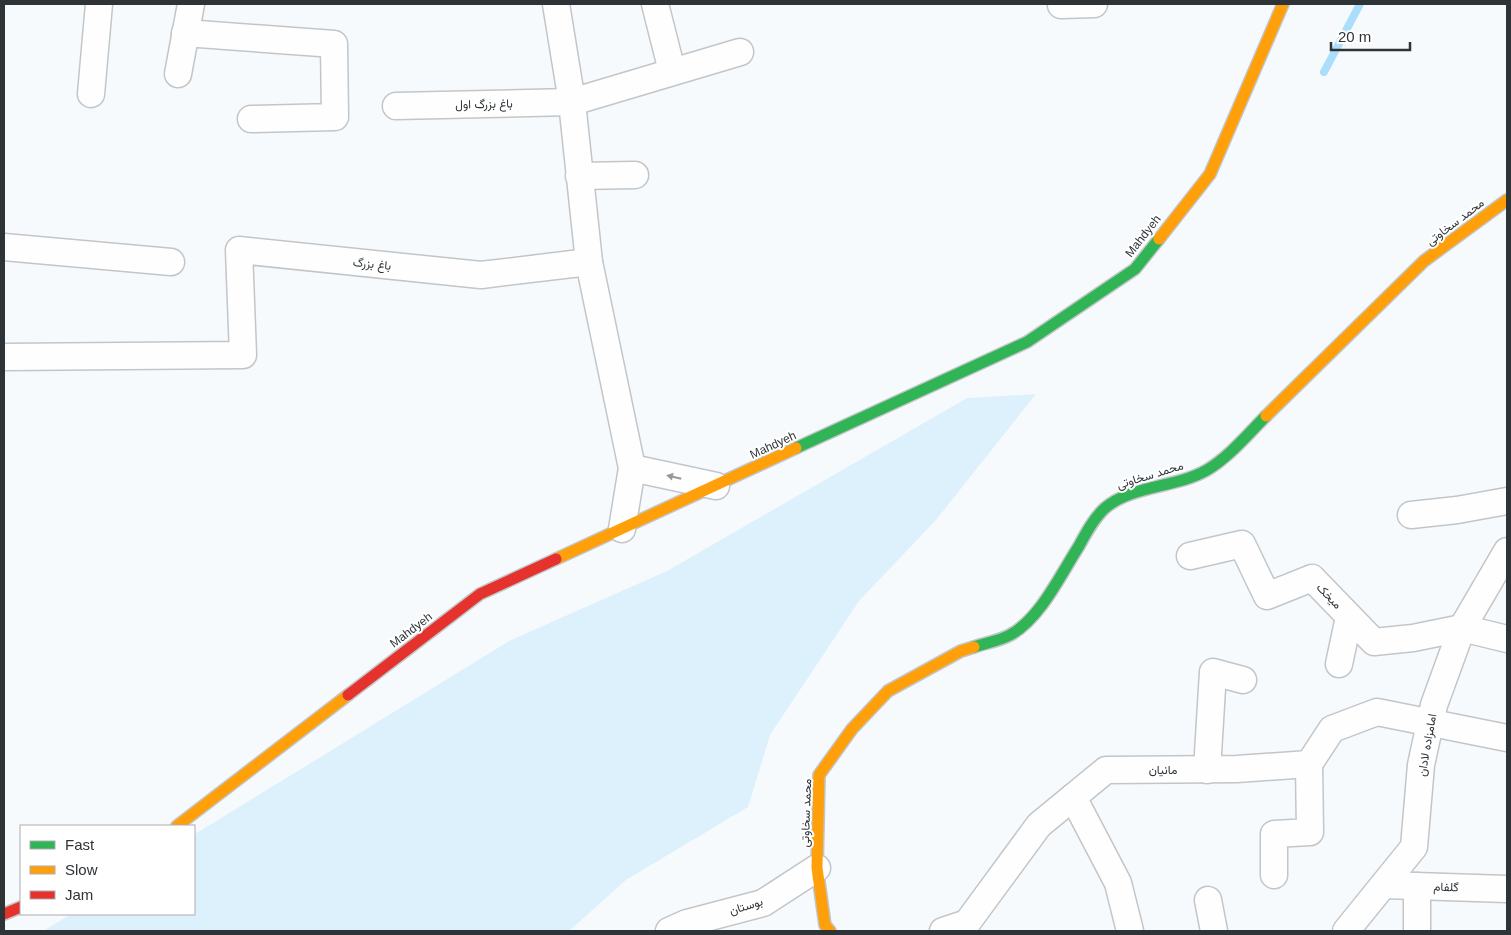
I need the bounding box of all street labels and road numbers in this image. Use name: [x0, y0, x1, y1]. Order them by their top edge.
street label: باغ بزرگ اول: [455, 96, 513, 114]
street label: محمد سخاوتی: [1423, 196, 1487, 249]
street label: Mahdyeh: [1122, 212, 1164, 260]
street label: باغ بزرگ: [352, 255, 392, 275]
street label: Mahdyeh: [748, 428, 798, 462]
street label: محمد سخاوتی: [1115, 458, 1185, 493]
street label: میخک: [1313, 580, 1345, 612]
street label: Mahdyeh: [387, 610, 435, 650]
street label: امامزاده لادان: [1415, 713, 1440, 778]
street label: مانیان: [1149, 763, 1177, 777]
street label: محمد سخاوتی: [798, 778, 815, 848]
street label: گلفام: [1433, 880, 1459, 895]
street label: بوستان: [728, 894, 765, 919]

